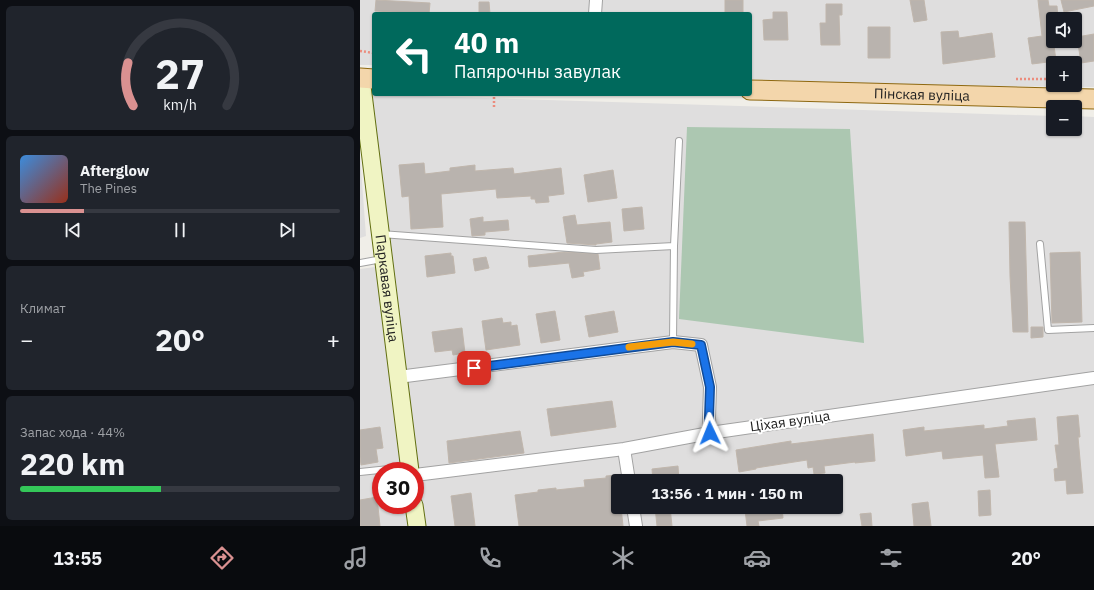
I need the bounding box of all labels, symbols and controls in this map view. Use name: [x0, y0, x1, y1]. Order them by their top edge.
map controls: [1046, 12, 1082, 136]
button: sound: [1046, 12, 1082, 48]
text: 40 m: [454, 24, 519, 61]
icon: left: [388, 28, 440, 80]
text: 27: [155, 46, 205, 100]
button: +: [1046, 56, 1082, 92]
text: Папярочны завулак: [454, 60, 621, 83]
street label: Пінская вуліца: [874, 84, 971, 105]
text: km/h: [163, 95, 197, 114]
button: −: [1046, 100, 1082, 136]
text: Afterglow: [80, 161, 149, 180]
text: The Pines: [80, 180, 137, 197]
icon: previous: [62, 219, 84, 241]
icon: pause: [169, 219, 191, 241]
icon: next: [276, 219, 298, 241]
street label: Паркавая вуліца: [372, 234, 403, 344]
text: Климат: [20, 300, 66, 317]
text: 20°: [155, 320, 205, 359]
text: −: [20, 325, 33, 354]
text: +: [327, 325, 340, 354]
pin: [457, 351, 491, 385]
icon: arrive: [463, 357, 485, 379]
street label: Ціхая вуліца: [749, 406, 832, 436]
position arrow: [689, 412, 731, 454]
text: Запас хода · 44%: [20, 424, 125, 441]
text: 220 km: [20, 444, 125, 483]
speed limit sign: 30: [372, 462, 424, 514]
text: 13:56 · 1 мин · 150 m: [651, 484, 803, 503]
icon: directions: [208, 544, 236, 572]
icon: music: [342, 544, 370, 572]
icon: phone: [476, 544, 504, 572]
icon: climate: [609, 544, 637, 572]
icon: car: [743, 544, 771, 572]
icon: filters: [877, 544, 905, 572]
text: 13:55: [53, 547, 102, 570]
text: 20°: [1011, 547, 1041, 570]

